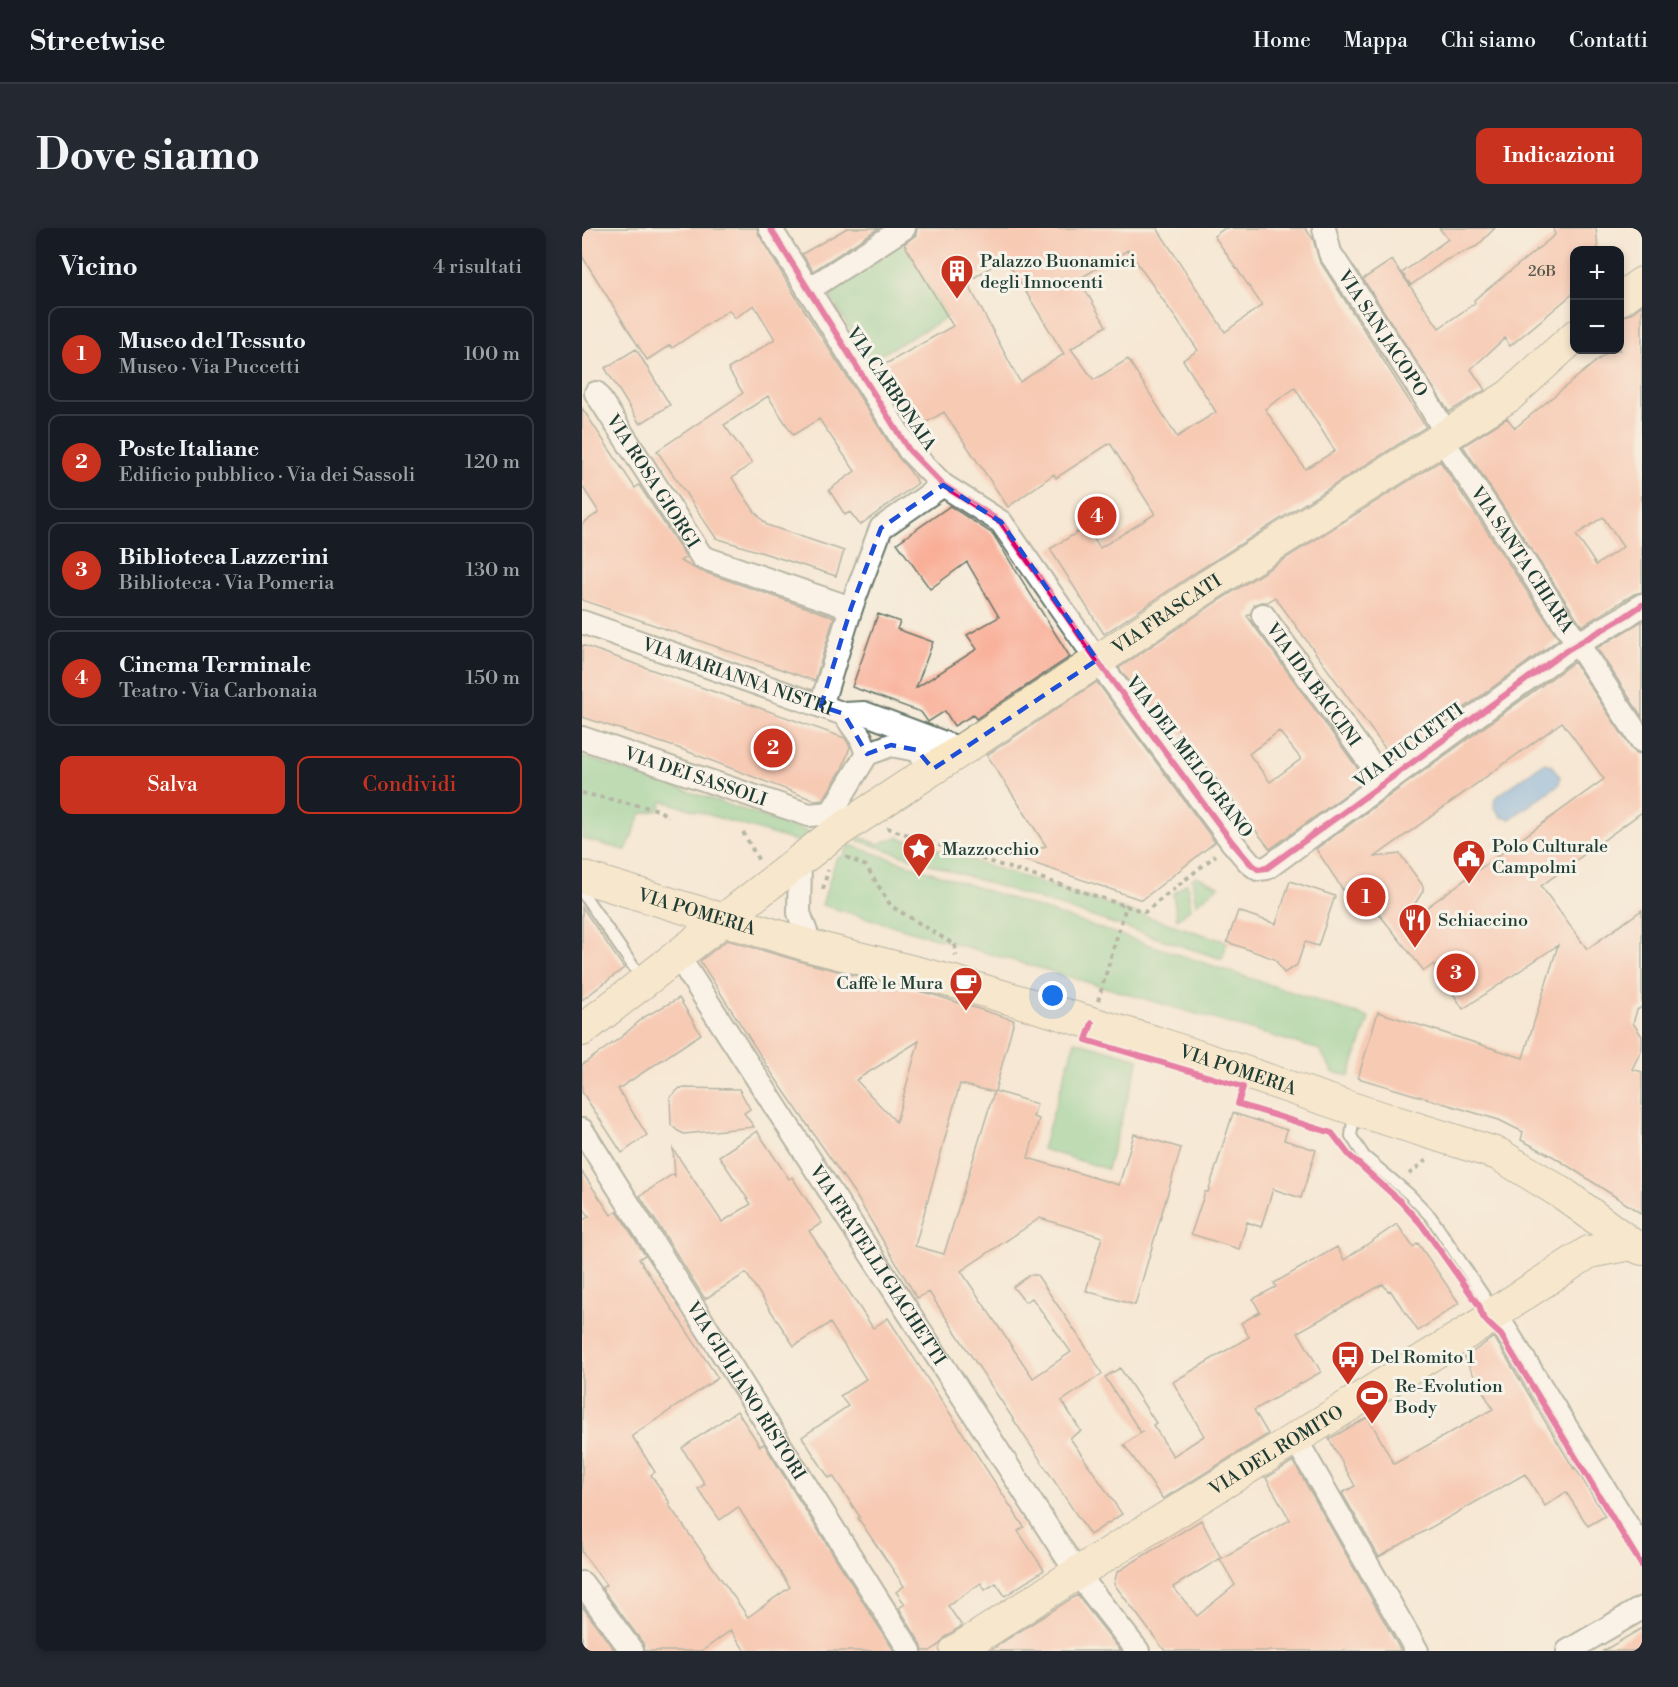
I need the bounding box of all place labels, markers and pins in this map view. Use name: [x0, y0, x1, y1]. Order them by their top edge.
place label: Palazzo Buonamici degli Innocenti: [980, 250, 1136, 294]
building icon: Palazzo Buonamici degli Innocenti: [939, 253, 975, 300]
pin: 4: [1078, 494, 1116, 538]
pin: 2: [754, 726, 792, 770]
place icon: Mazzocchio: [901, 831, 937, 878]
place label: Polo Culturale Campolmi: [1492, 835, 1608, 879]
place label: Mazzocchio: [942, 838, 1039, 861]
public building icon: Polo Culturale Campolmi: [1451, 838, 1487, 885]
pin: 1: [1346, 874, 1386, 920]
restaurant icon: Schiaccino: [1397, 902, 1433, 949]
place label: Schiaccino: [1438, 909, 1528, 932]
pin: 3: [1436, 950, 1476, 996]
cafe icon: Caffè le Mura: [948, 965, 984, 1012]
place label: Caffè le Mura: [836, 972, 944, 995]
bus stop icon: Del Romito 1: [1330, 1339, 1366, 1386]
place label: Del Romito 1: [1371, 1346, 1475, 1369]
place label: Re-Evolution Body: [1394, 1375, 1503, 1419]
sports icon: Re-Evolution Body: [1354, 1378, 1390, 1425]

